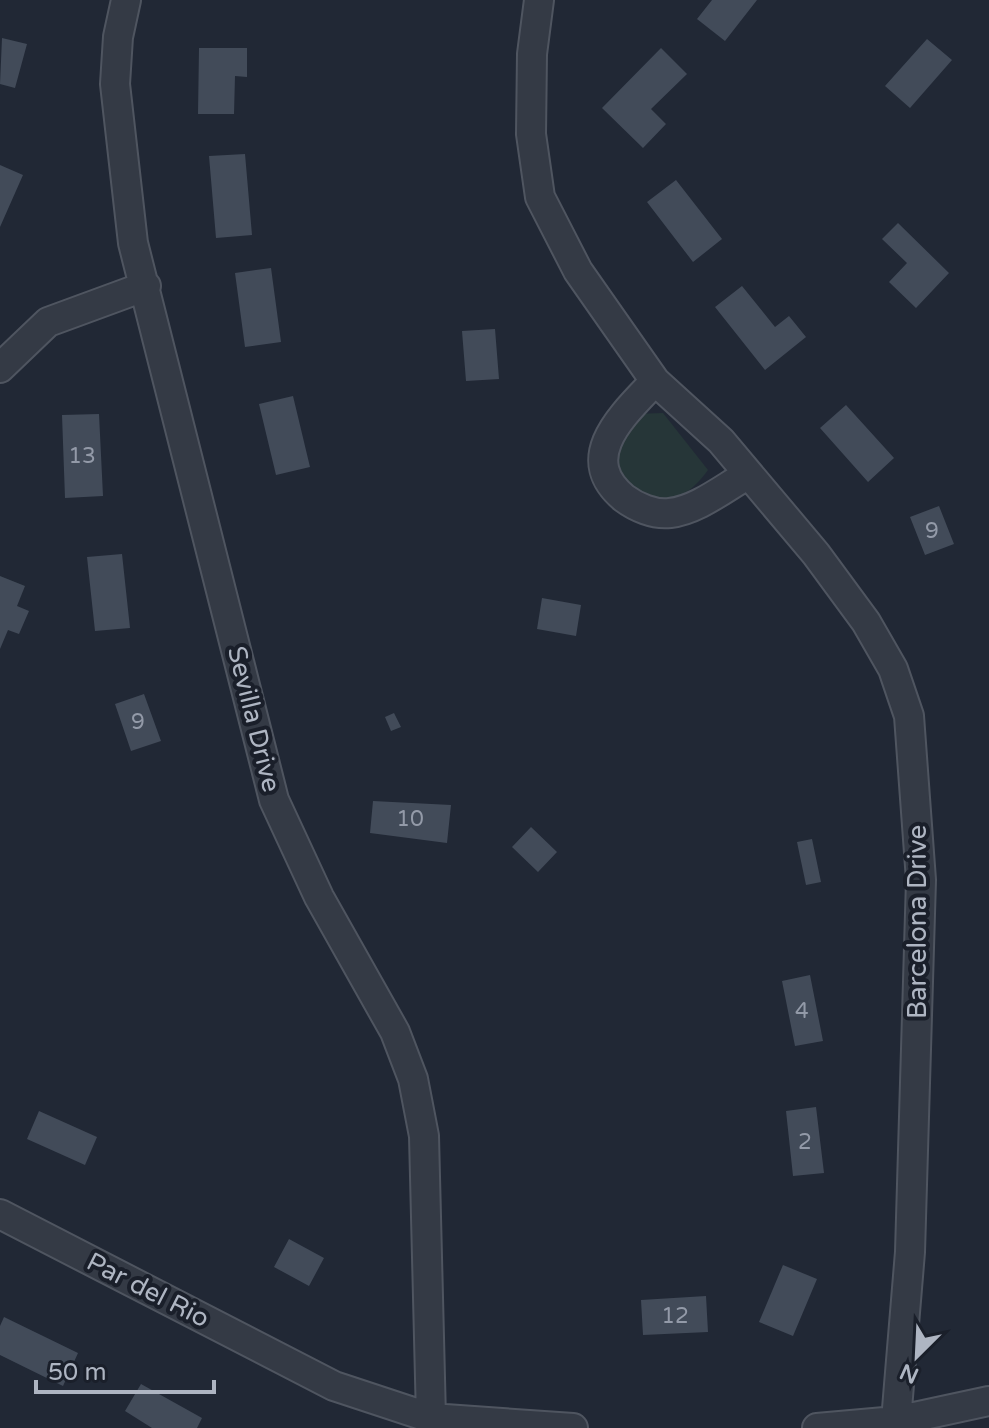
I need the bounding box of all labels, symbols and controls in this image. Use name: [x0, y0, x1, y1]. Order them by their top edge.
house number: 13: [68, 443, 96, 469]
house number: 9: [925, 518, 939, 544]
street label: Sevilla Drive: [221, 643, 287, 795]
house number: 9: [131, 709, 145, 735]
house number: 10: [396, 806, 424, 832]
street label: Barcelona Drive: [902, 825, 933, 1019]
house number: 4: [795, 998, 809, 1024]
house number: 2: [798, 1129, 812, 1155]
street label: Par del Rio: [82, 1246, 214, 1334]
house number: 12: [661, 1303, 689, 1329]
north arrow: [877, 1316, 957, 1396]
scale bar: [36, 1344, 214, 1394]
text: 50 m: [48, 1358, 106, 1387]
text: N: [896, 1358, 923, 1389]

